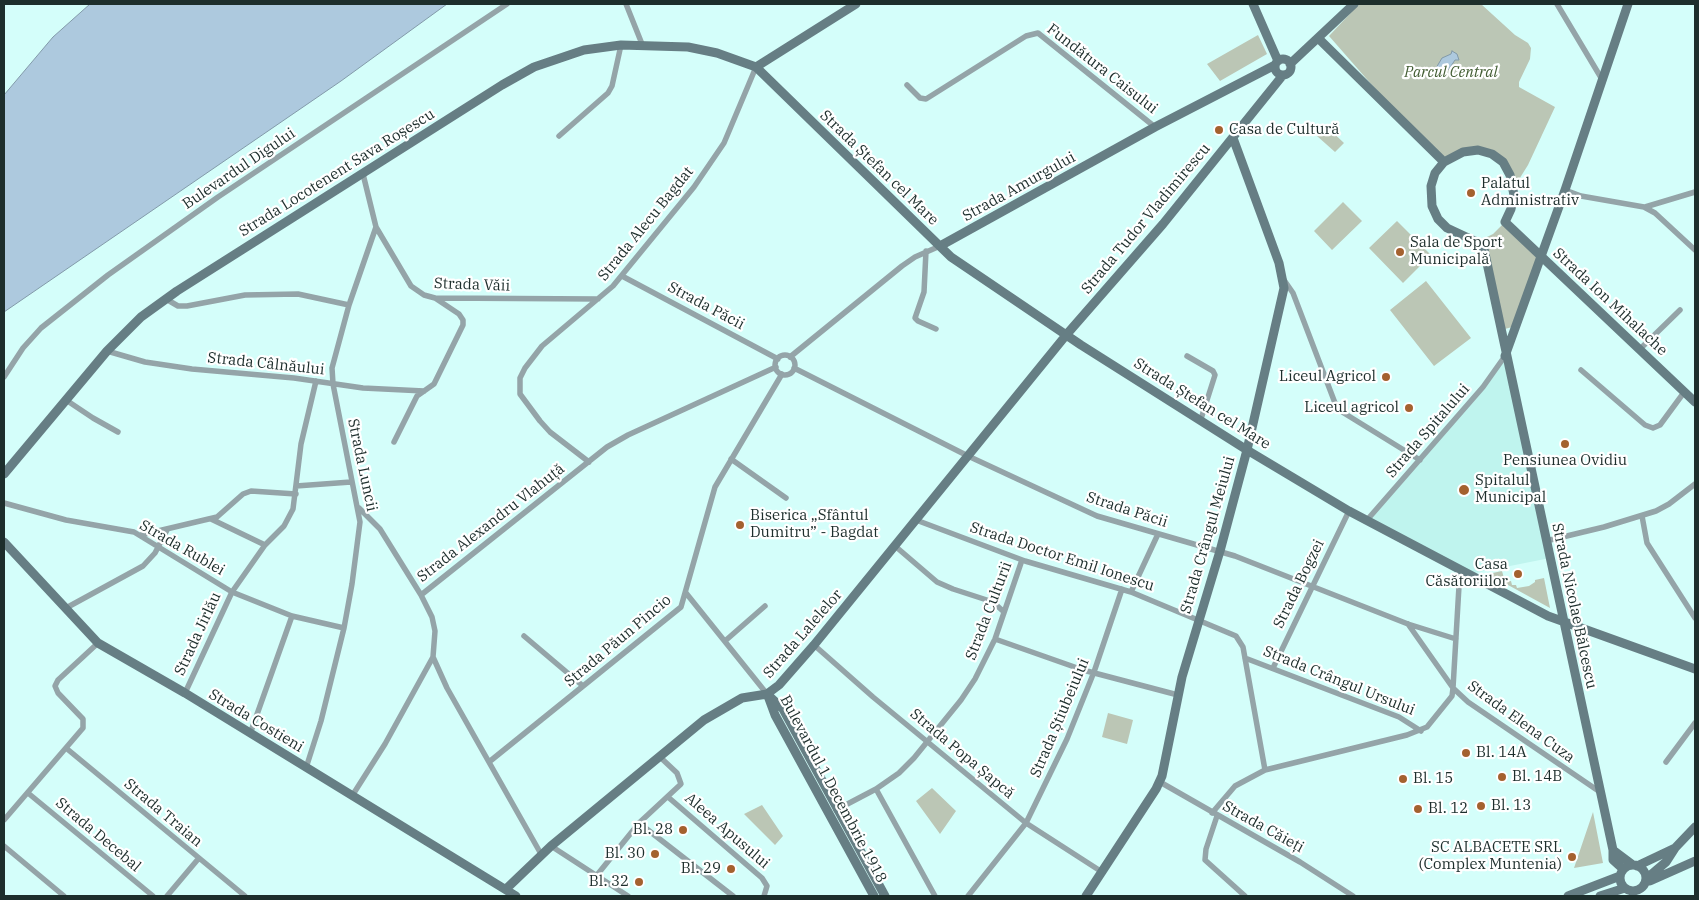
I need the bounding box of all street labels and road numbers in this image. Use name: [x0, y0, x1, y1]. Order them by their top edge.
street label: Fundătura Caisului: [1043, 20, 1161, 118]
street label: Strada Locotenent Sava Roșescu: [236, 105, 438, 241]
street label: Strada Ștefan cel Mare: [816, 107, 942, 229]
street label: Bulevardul Digului: [179, 125, 299, 213]
street label: Strada Tudor Vladimirescu: [1078, 140, 1214, 298]
street label: Strada Amurgului: [959, 149, 1079, 225]
street label: Strada Alecu Bagdat: [594, 163, 698, 285]
street label: Strada Ion Mihalache: [1549, 244, 1671, 360]
street label: Strada Văii: [434, 275, 510, 295]
street label: Strada Păcii: [665, 278, 747, 334]
street label: Strada Câlnăului: [207, 349, 325, 379]
street label: Strada Ștefan cel Mare: [1130, 355, 1274, 453]
street label: Strada Spitalului: [1382, 380, 1474, 482]
street label: Strada Luncii: [343, 417, 381, 513]
street label: Strada Crângul Meiului: [1177, 454, 1239, 616]
street label: Strada Alexandru Vlahuță: [414, 460, 568, 586]
street label: Strada Păcii: [1084, 488, 1170, 532]
street label: Strada Rublei: [136, 516, 228, 580]
street label: Strada Doctor Emil Ionescu: [968, 519, 1156, 595]
street label: Strada Nicolae Bălcescu: [1548, 521, 1600, 691]
street label: Strada Bogzei: [1270, 537, 1328, 631]
street label: Strada Culturii: [962, 559, 1016, 663]
street label: Strada Lalelelor: [760, 586, 846, 682]
street label: Strada Jirlău: [171, 589, 225, 679]
street label: Strada Păun Pincio: [561, 591, 675, 691]
street label: Strada Crângul Ursului: [1261, 642, 1417, 720]
street label: Strada Știubeiului: [1027, 656, 1093, 780]
street label: Strada Elena Cuza: [1464, 677, 1578, 767]
street label: Strada Costieni: [205, 686, 307, 756]
street label: Bulevardul 1 Decembrie 1918: [776, 692, 890, 886]
street label: Strada Popa Șapcă: [906, 705, 1018, 803]
street label: Strada Traian: [120, 775, 206, 851]
street label: Aleea Apusului: [681, 789, 773, 873]
street label: Strada Decebal: [52, 794, 144, 876]
street label: Strada Căieți: [1219, 797, 1307, 857]

